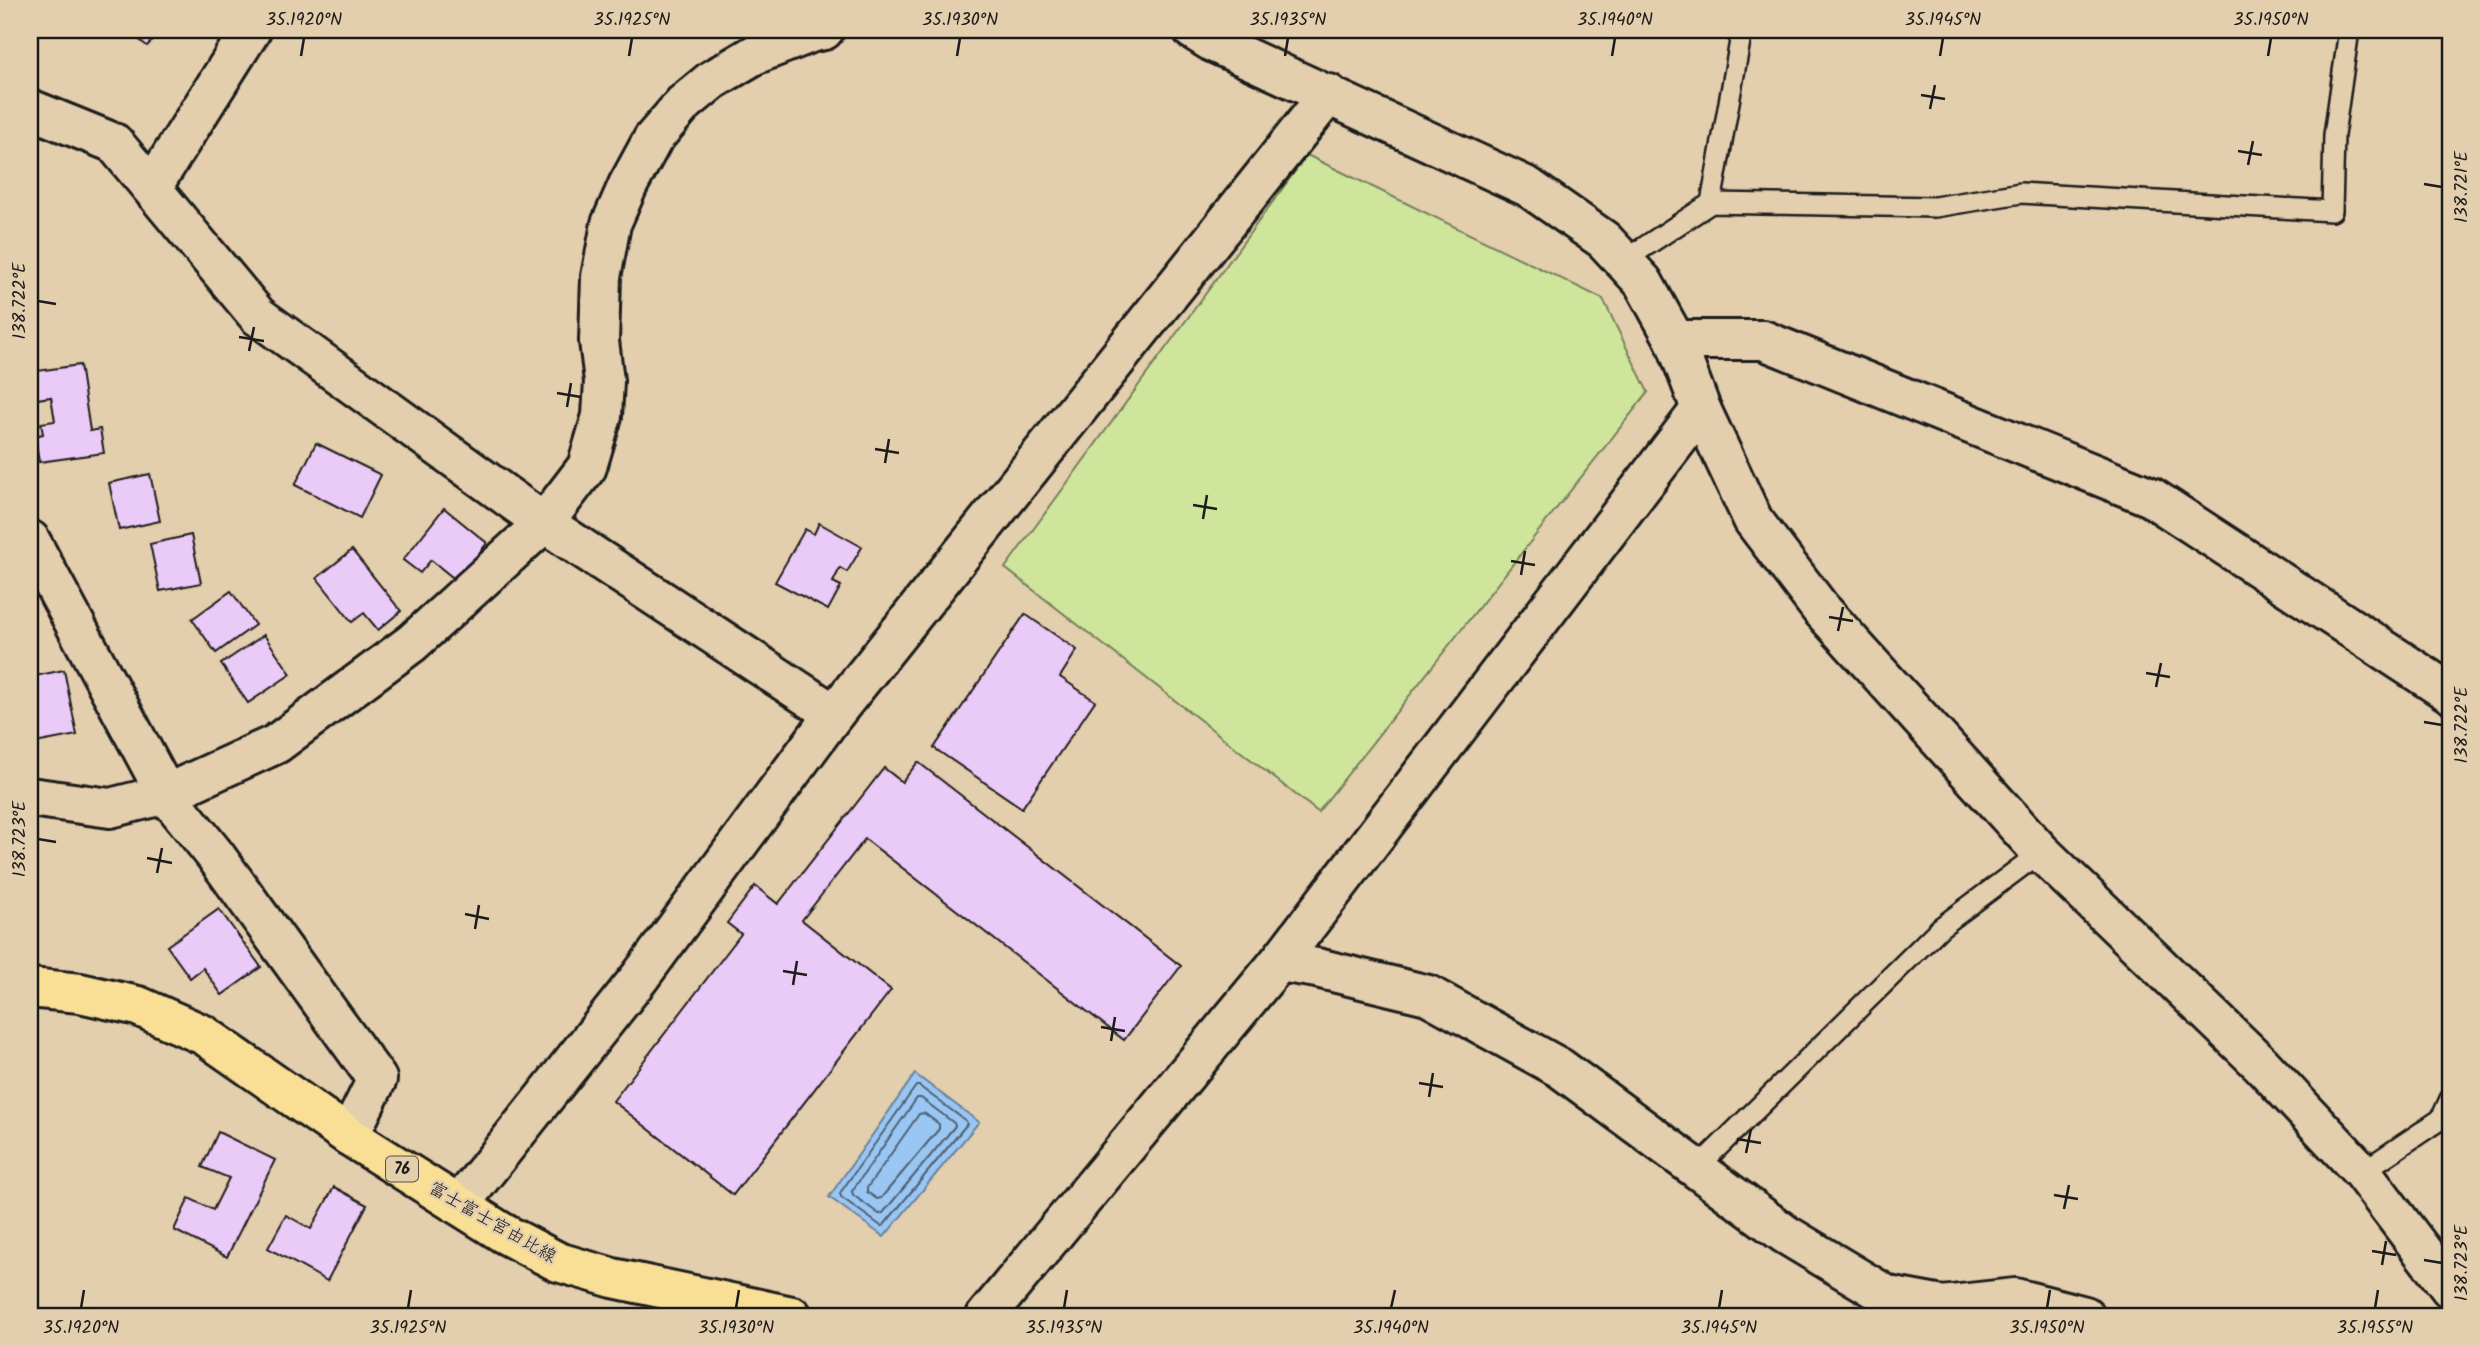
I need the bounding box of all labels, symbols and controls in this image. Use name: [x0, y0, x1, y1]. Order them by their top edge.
text: 35.1920°N: [266, 6, 342, 35]
text: 35.1925°N: [593, 6, 671, 35]
text: 35.1930°N: [922, 6, 998, 35]
text: 35.1935°N: [1250, 6, 1326, 35]
text: 35.1940°N: [1577, 6, 1653, 35]
text: 35.1945°N: [1905, 6, 1981, 35]
text: 35.1950°N: [2233, 6, 2309, 35]
text: 138.721°E: [2448, 150, 2477, 223]
text: 138.722°E: [6, 262, 35, 339]
text: 138.722°E: [2448, 686, 2477, 763]
text: 138.723°E: [6, 800, 35, 877]
road number: 76: [386, 1156, 418, 1182]
street label: 富士富士宮由比線: [422, 1174, 562, 1272]
text: 138.723°E: [2448, 1224, 2477, 1301]
text: 35.1920°N: [43, 1314, 119, 1343]
text: 35.1925°N: [369, 1314, 447, 1343]
text: 35.1930°N: [698, 1314, 774, 1343]
text: 35.1935°N: [1026, 1314, 1102, 1343]
text: 35.1940°N: [1353, 1314, 1429, 1343]
text: 35.1945°N: [1681, 1314, 1757, 1343]
text: 35.1950°N: [2009, 1314, 2085, 1343]
text: 35.1955°N: [2337, 1314, 2413, 1343]

